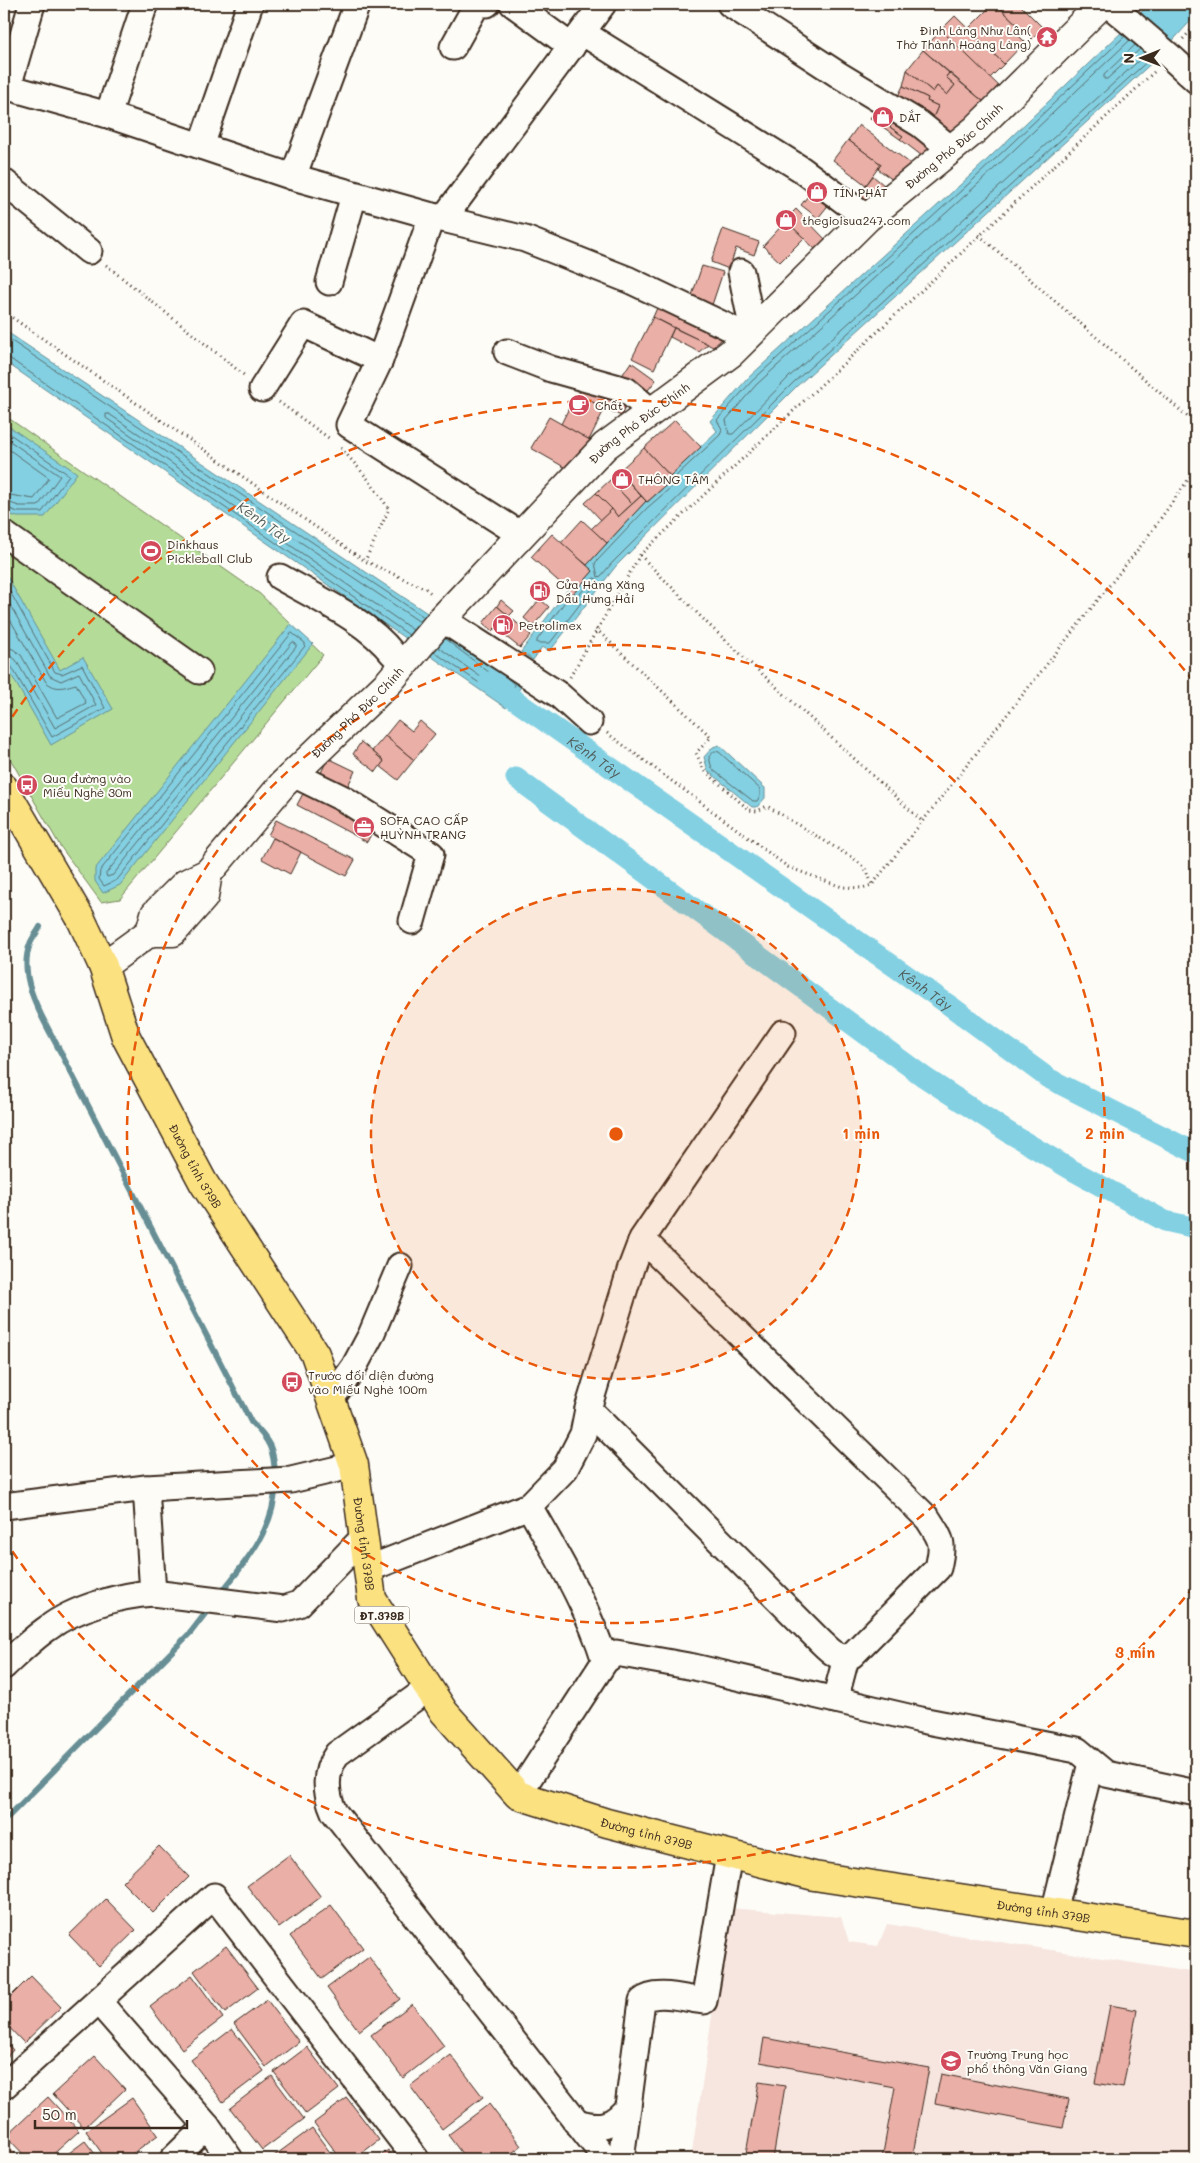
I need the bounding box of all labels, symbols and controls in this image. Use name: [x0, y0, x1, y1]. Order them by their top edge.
place label: Đình Làng Như Lân( Thờ Thành Hoàng Làng): [896, 22, 1031, 52]
temple icon: Đình Làng Như Lân( Thờ Thành Hoàng Làng): [1035, 25, 1059, 49]
north arrow: [1118, 32, 1168, 82]
text: N: [1119, 53, 1138, 64]
street label: Đường Phó Đức Chính: [901, 99, 1006, 192]
shop icon: DẮT: [871, 105, 895, 129]
place label: DẮT: [899, 109, 921, 125]
shop icon: TÍN PHÁT: [805, 180, 829, 204]
place label: TÍN PHÁT: [833, 184, 888, 200]
shop icon: thegioisua247.com: [774, 208, 798, 232]
place label: thegioisua247.com: [802, 212, 910, 228]
street label: Đường Phó Đức Chính: [585, 378, 693, 467]
cafe icon: Chất: [567, 393, 591, 417]
place label: Chất: [595, 397, 623, 413]
shop icon: THÔNG TÂM: [610, 467, 634, 491]
place label: THÔNG TÂM: [638, 471, 709, 487]
water label: Kênh Tây: [234, 497, 295, 548]
place label: Dinkhaus Pickleball Club: [167, 536, 253, 566]
sports icon: Dinkhaus Pickleball Club: [139, 539, 163, 563]
place label: Cửa Hàng Xăng Dầu Hưng Hải: [556, 576, 644, 606]
fuel station icon: Cửa Hàng Xăng Dầu Hưng Hải: [528, 579, 552, 603]
fuel station icon: Petrolimex: [491, 613, 515, 637]
place label: Petrolimex: [519, 617, 582, 633]
street label: Đường Phó Đức Chính: [307, 663, 407, 761]
water label: Kênh Tây: [564, 731, 626, 782]
place label: Qua đường vào Miếu Nghè 30m: [43, 770, 132, 800]
bus stop icon: Qua đường vào Miếu Nghè 30m: [15, 773, 39, 797]
place label: SOFA CAO CẤP HUỲNH TRANG: [380, 812, 468, 842]
office icon: SOFA CAO CẤP HUỲNH TRANG: [352, 815, 376, 839]
water label: Kênh Tây: [896, 964, 957, 1015]
street label: Đường tỉnh 379B: [166, 1121, 226, 1211]
text: 1 min: [842, 1123, 880, 1143]
text: 2 min: [1085, 1123, 1125, 1143]
centre of rings: [607, 1125, 625, 1143]
place label: Trước đối diện đường vào Miếu Nghè 100m: [308, 1367, 434, 1397]
bus stop icon: Trước đối diện đường vào Miếu Nghè 100m: [280, 1370, 304, 1394]
street label: Đường tỉnh 379B: [350, 1496, 379, 1592]
road number: ĐT.379B: [354, 1606, 410, 1624]
text: 3 min: [1115, 1642, 1155, 1662]
street label: Đường tỉnh 379B: [598, 1813, 694, 1853]
street label: Đường tỉnh 379B: [996, 1896, 1091, 1926]
place label: Trường Trung học phổ thông Văn Giang: [967, 2046, 1087, 2076]
school or university icon: Trường Trung học phổ thông Văn Giang: [939, 2049, 963, 2073]
scale bar: [35, 2098, 188, 2130]
text: 50 m: [42, 2104, 77, 2124]

